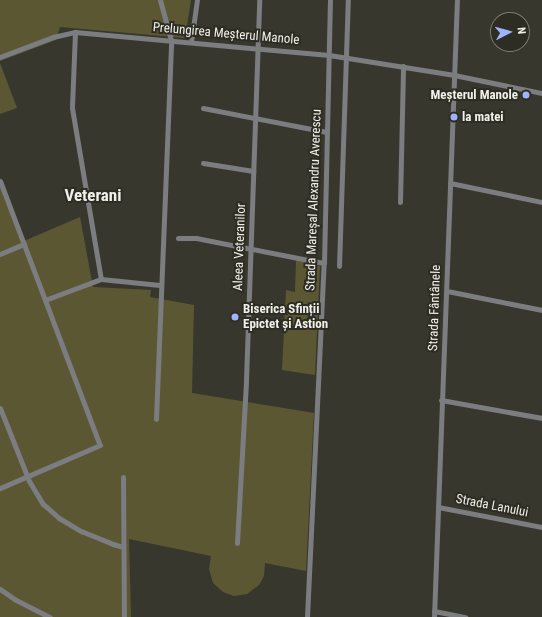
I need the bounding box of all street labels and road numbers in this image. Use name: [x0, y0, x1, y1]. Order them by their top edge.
street label: Prelungirea Meșterul Manole: [152, 20, 300, 48]
street label: Strada Mareșal Alexandru Averescu: [303, 109, 325, 291]
street label: Aleea Veteranilor: [231, 203, 249, 291]
street label: Strada Fântânele: [426, 265, 444, 351]
street label: Strada Lanului: [454, 491, 530, 521]

